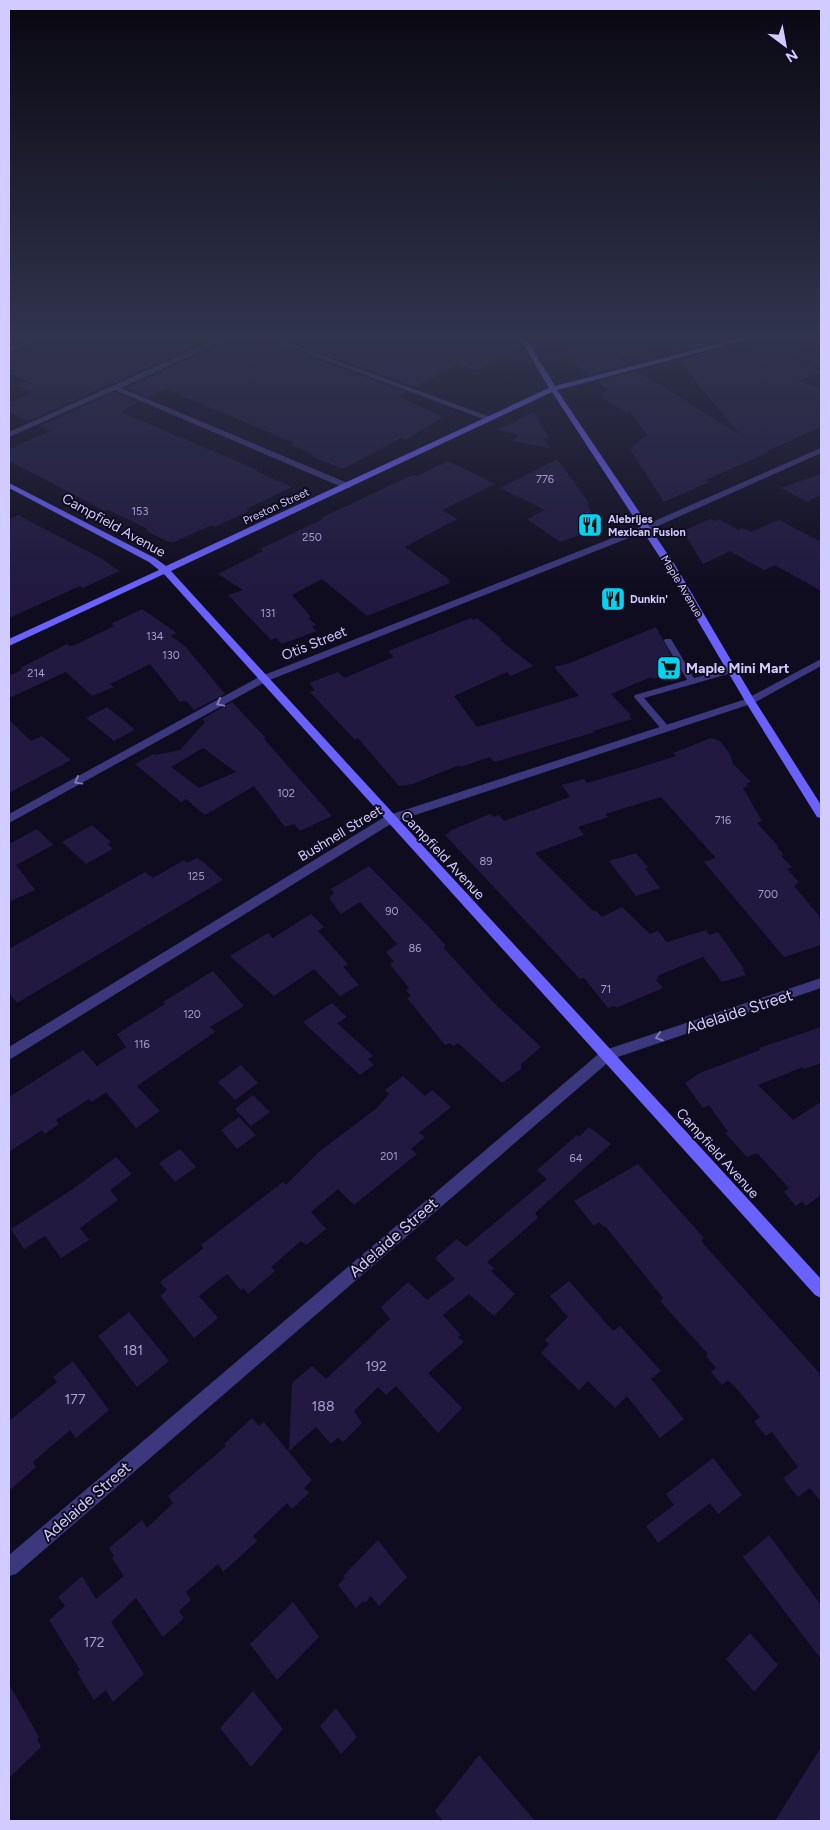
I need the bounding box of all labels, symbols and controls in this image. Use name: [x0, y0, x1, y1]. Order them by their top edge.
north arrow: [760, 20, 810, 70]
text: N: [783, 46, 801, 66]
house number: 776: [536, 473, 554, 486]
street label: Preston Street: [241, 485, 311, 527]
street label: Campfield Avenue: [59, 490, 169, 561]
house number: 153: [132, 505, 148, 518]
restaurant icon: Alebrijes Mexican Fusion: [577, 512, 603, 538]
place label: Alebrijes Mexican Fusion: [608, 513, 686, 539]
house number: 250: [302, 531, 322, 544]
street label: Maple Avenue: [658, 553, 705, 620]
restaurant icon: Dunkin': [600, 586, 626, 612]
place label: Dunkin': [630, 593, 668, 606]
house number: 131: [260, 607, 276, 620]
street label: Otis Street: [279, 623, 349, 664]
house number: 134: [146, 630, 164, 643]
house number: 130: [162, 649, 180, 662]
supermarket icon: Maple Mini Mart: [656, 655, 682, 681]
place label: Maple Mini Mart: [686, 660, 790, 677]
house number: 214: [27, 667, 45, 680]
one-way arrow: [216, 697, 225, 707]
one-way arrow: [74, 775, 83, 785]
house number: 102: [277, 787, 295, 800]
street label: Bushnell Street: [295, 802, 385, 865]
street label: Campfield Avenue: [397, 807, 488, 904]
house number: 716: [715, 814, 731, 827]
house number: 89: [480, 855, 492, 868]
house number: 125: [187, 870, 205, 883]
house number: 700: [758, 888, 778, 901]
house number: 90: [385, 905, 399, 918]
house number: 86: [409, 942, 421, 955]
house number: 71: [601, 983, 611, 996]
street label: Adelaide Street: [683, 985, 795, 1038]
house number: 120: [183, 1008, 201, 1021]
one-way arrow: [655, 1031, 663, 1041]
house number: 116: [134, 1038, 150, 1051]
street label: Campfield Avenue: [673, 1105, 763, 1202]
house number: 201: [380, 1150, 398, 1163]
house number: 64: [569, 1152, 583, 1165]
street label: Adelaide Street: [345, 1194, 441, 1281]
house number: 181: [123, 1342, 143, 1359]
house number: 192: [365, 1358, 387, 1375]
house number: 177: [65, 1391, 86, 1408]
house number: 188: [312, 1398, 334, 1415]
street label: Adelaide Street: [38, 1458, 134, 1545]
house number: 172: [83, 1634, 105, 1651]

